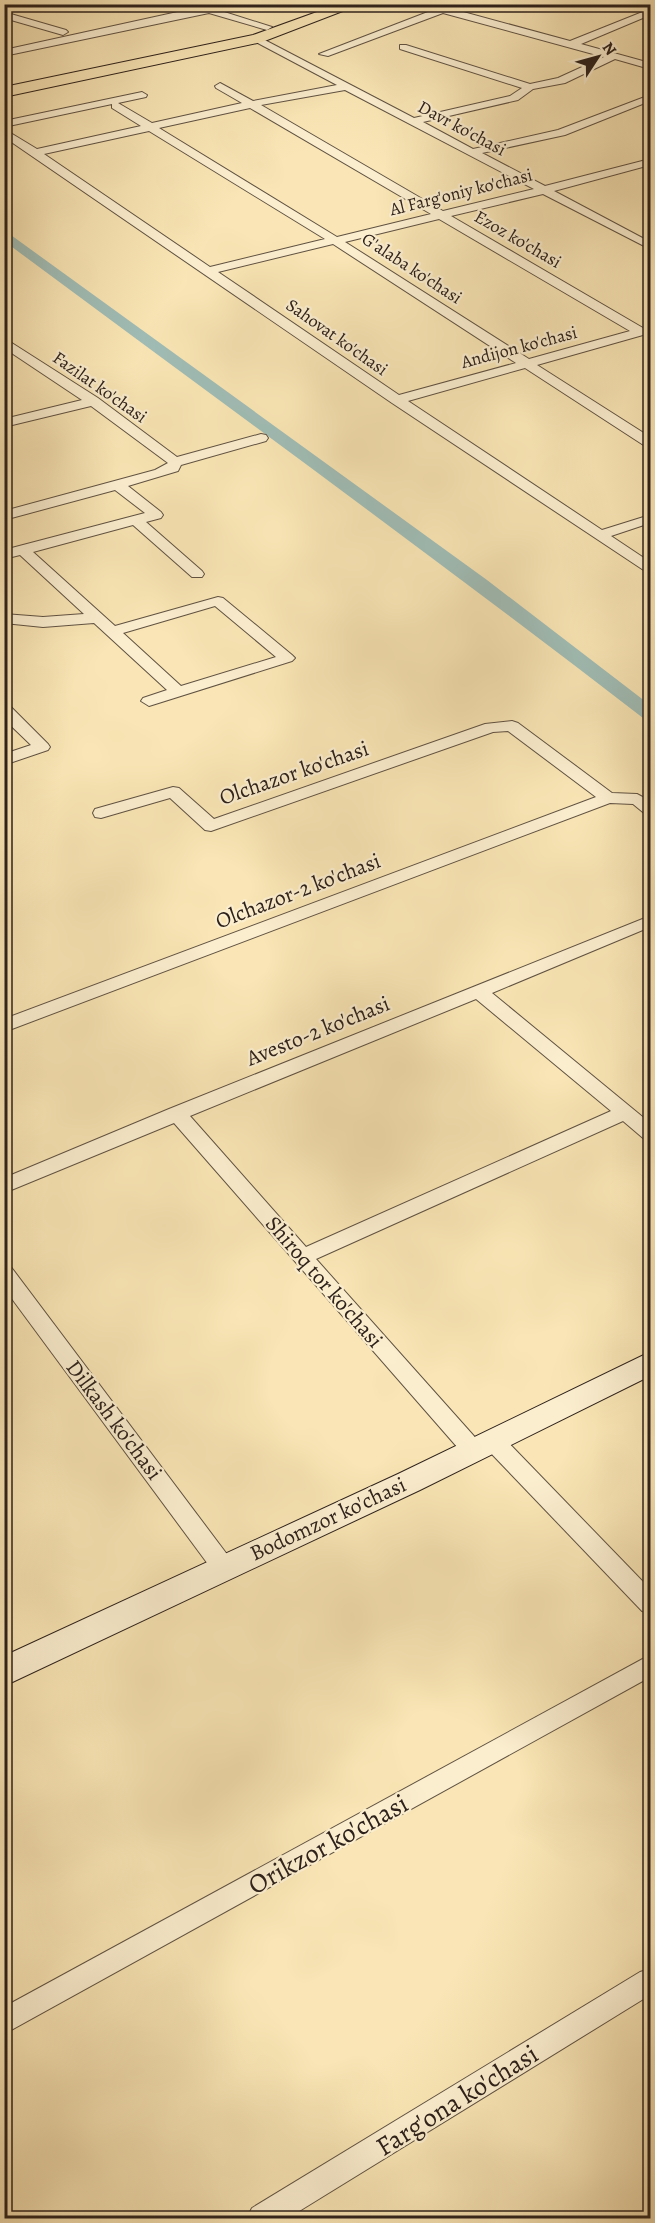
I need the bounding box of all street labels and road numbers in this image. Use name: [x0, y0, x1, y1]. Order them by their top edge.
street label: Davr ko'chasi: [414, 95, 510, 161]
street label: Al Farg'oniy ko'chasi: [386, 163, 535, 222]
street label: Ezoz ko'chasi: [470, 204, 566, 274]
street label: G'alaba ko'chasi: [357, 227, 467, 309]
street label: Sahovat ko'chasi: [281, 293, 393, 381]
street label: Andijon ko'chasi: [457, 320, 580, 374]
street label: Fazilat ko'chasi: [48, 346, 152, 428]
street label: Olchazor ko'chasi: [215, 733, 373, 813]
street label: Olchazor-2 ko'chasi: [211, 846, 385, 936]
street label: Avesto-2 ko'chasi: [241, 989, 394, 1074]
street label: Shiroq tor ko'chasi: [258, 1210, 390, 1354]
street label: Dilkash ko'chasi: [59, 1354, 169, 1486]
street label: Bodomzor ko'chasi: [245, 1470, 411, 1568]
street label: Orikzor ko'chasi: [241, 1785, 415, 1903]
street label: Farg'ona ko'chasi: [369, 2036, 545, 2164]

